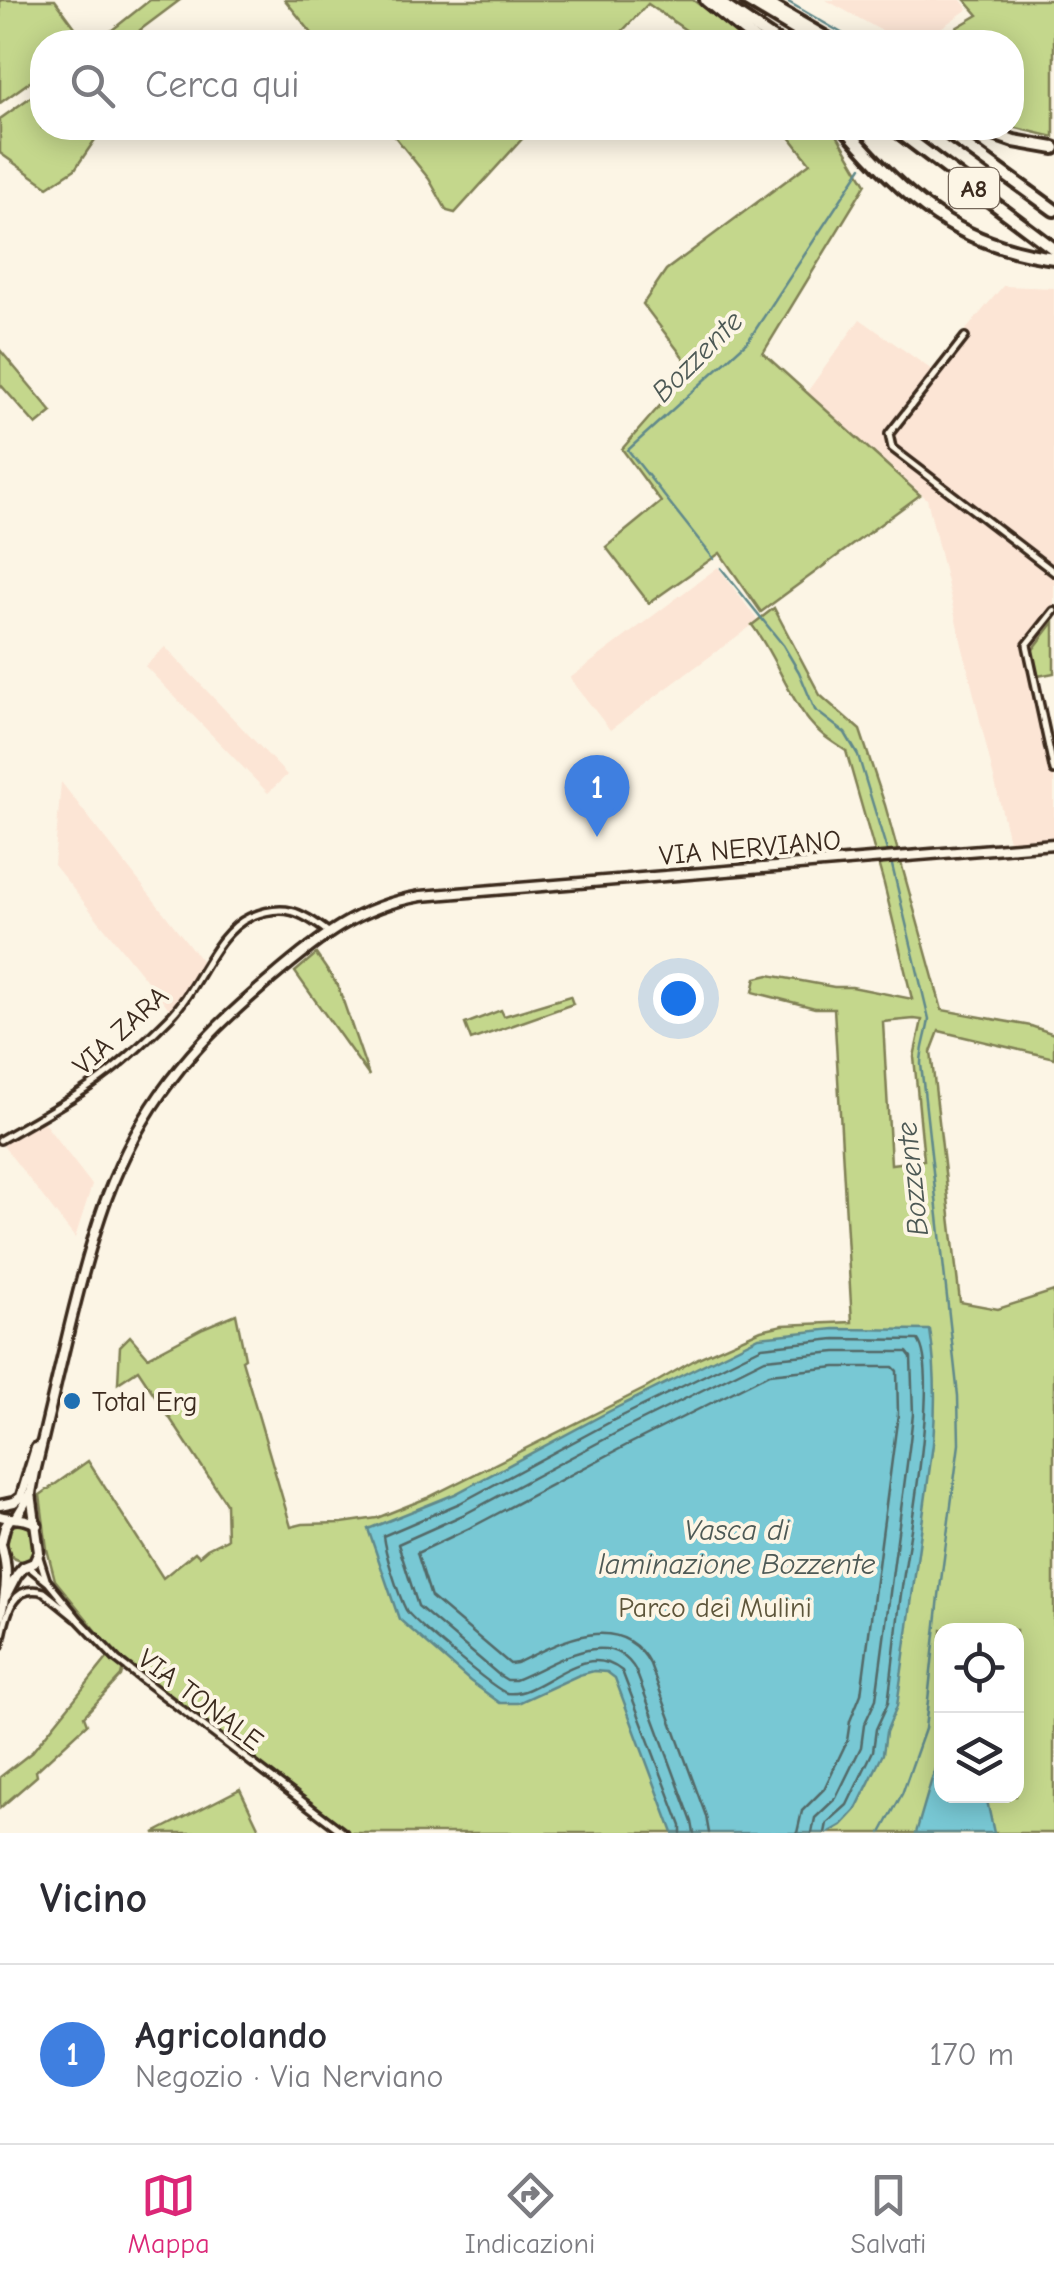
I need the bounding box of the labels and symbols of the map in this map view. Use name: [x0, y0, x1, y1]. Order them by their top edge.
road number: A8: [949, 168, 999, 208]
water label: Bozzente: [644, 303, 750, 409]
pin: 1: [564, 754, 630, 837]
street label: VIA NERVIANO: [658, 824, 842, 872]
your location: [653, 973, 704, 1024]
street label: VIA ZARA: [66, 980, 175, 1082]
water label: Bozzente: [889, 1120, 936, 1238]
place label: Total Erg: [92, 1386, 198, 1418]
marker: Total Erg: [61, 1390, 83, 1412]
water label: Vasca di laminazione Bozzente: [598, 1513, 876, 1582]
park label: Parco dei Mulini: [618, 1592, 812, 1624]
street label: VIA TONALE: [132, 1642, 269, 1757]

